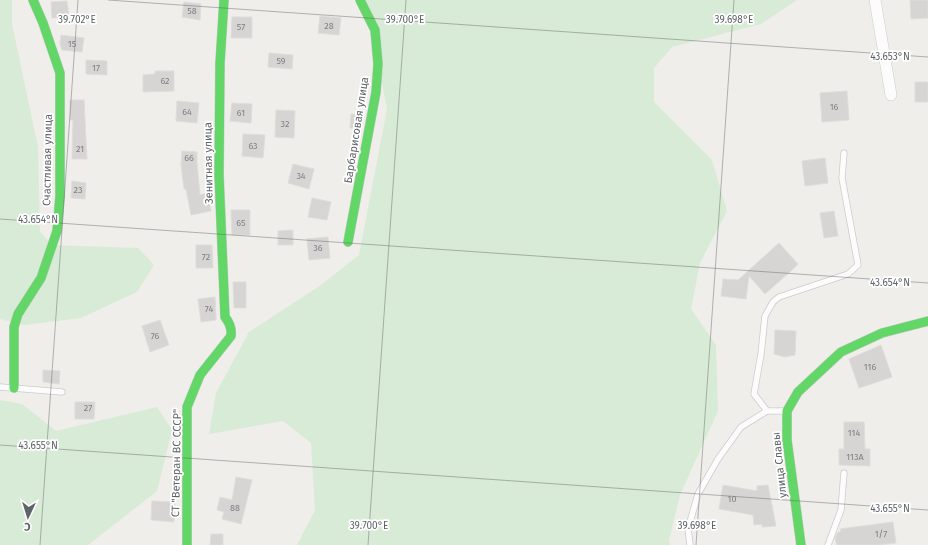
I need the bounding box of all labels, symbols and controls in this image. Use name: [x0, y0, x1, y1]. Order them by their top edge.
house number: 58: [187, 6, 197, 16]
text: 39.702°E: [58, 14, 96, 26]
text: 39.700°E: [386, 14, 424, 26]
text: 39.698°E: [715, 14, 753, 26]
house number: 28: [324, 21, 334, 31]
house number: 57: [237, 22, 245, 32]
house number: 15: [68, 39, 77, 49]
text: 43.653°N: [870, 51, 910, 63]
house number: 59: [276, 56, 286, 66]
house number: 17: [92, 63, 100, 73]
house number: 62: [160, 76, 170, 86]
street label: Барбарисовая улица: [342, 76, 371, 184]
house number: 16: [830, 102, 839, 112]
house number: 64: [182, 107, 192, 117]
house number: 61: [237, 108, 245, 118]
street label: Счастливая улица: [40, 114, 55, 206]
house number: 32: [281, 119, 289, 129]
street label: Зенитная улица: [201, 122, 216, 204]
house number: 63: [248, 141, 258, 151]
house number: 21: [76, 144, 84, 154]
house number: 66: [184, 153, 194, 163]
house number: 34: [296, 171, 306, 181]
house number: 23: [74, 185, 82, 195]
text: 43.654°N: [18, 214, 58, 226]
house number: 65: [236, 218, 246, 228]
house number: 36: [313, 243, 323, 253]
house number: 72: [202, 252, 210, 262]
text: 43.654°N: [870, 277, 910, 289]
house number: 74: [205, 304, 213, 314]
house number: 76: [151, 331, 159, 341]
house number: 116: [864, 362, 876, 372]
house number: 27: [84, 403, 92, 413]
street label: СТ "Ветеран ВС СССР": [169, 409, 184, 517]
house number: 114: [848, 428, 860, 438]
street label: улица Славы: [770, 431, 789, 499]
text: 43.655°N: [18, 440, 58, 452]
house number: 113А: [846, 452, 864, 462]
house number: 10: [728, 494, 736, 504]
north arrow: [8, 497, 48, 537]
house number: 88: [230, 503, 240, 513]
text: 43.655°N: [870, 503, 910, 515]
text: С: [23, 520, 31, 533]
text: 39.700°E: [350, 520, 388, 532]
text: 39.698°E: [678, 520, 716, 532]
house number: 1/7: [875, 529, 887, 539]

